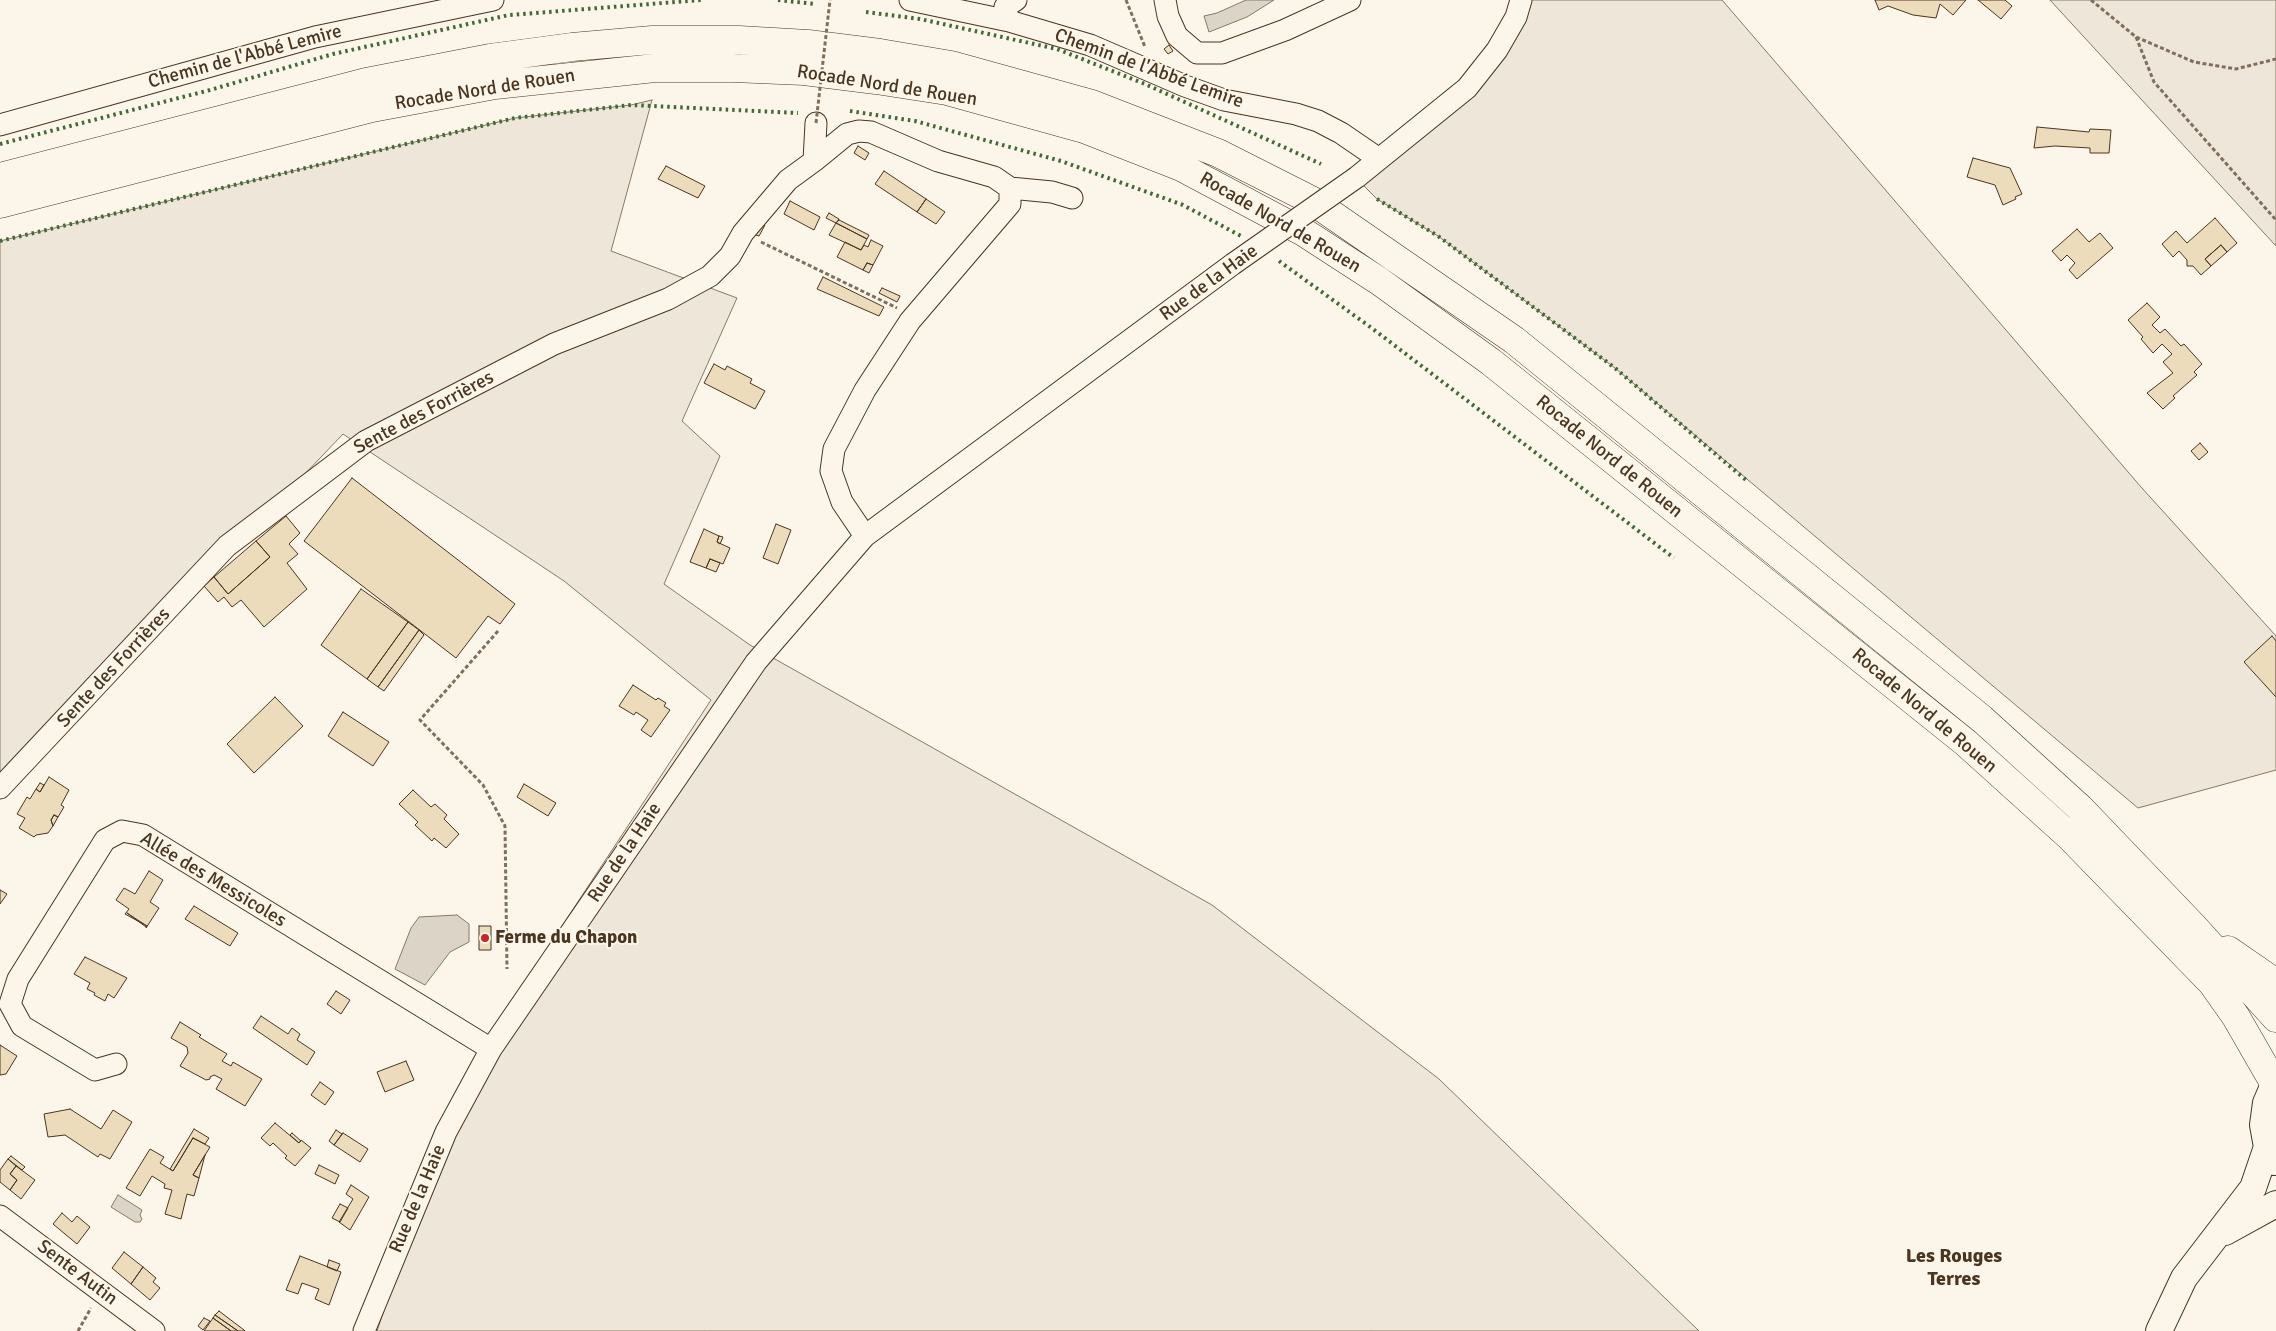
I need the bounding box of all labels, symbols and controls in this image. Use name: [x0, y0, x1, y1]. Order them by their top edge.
street label: Chemin de l'Abbé Lemire: [146, 20, 344, 94]
street label: Chemin de l'Abbé Lemire: [1051, 24, 1247, 114]
street label: Rocade Nord de Rouen: [795, 60, 979, 112]
street label: Rocade Nord de Rouen: [393, 64, 577, 116]
street label: Rocade Nord de Rouen: [1195, 168, 1365, 278]
street label: Rue de la Haie: [1156, 240, 1262, 326]
street label: Sente des Forrières: [350, 366, 498, 460]
street label: Rocade Nord de Rouen: [1531, 391, 1687, 523]
street label: Sente des Forrières: [53, 603, 175, 733]
street label: Rocade Nord de Rouen: [1847, 644, 2001, 778]
street label: Rue de la Haie: [583, 799, 667, 907]
street label: Allée des Messicoles: [136, 827, 290, 933]
place label: Ferme du Chapon: [495, 927, 637, 949]
marker: Ferme du Chapon: [479, 932, 491, 944]
street label: Rue de la Haie: [385, 1141, 451, 1257]
street label: Sente Autin: [32, 1235, 122, 1311]
district label: Les Rouges Terres: [1906, 1245, 2002, 1292]

